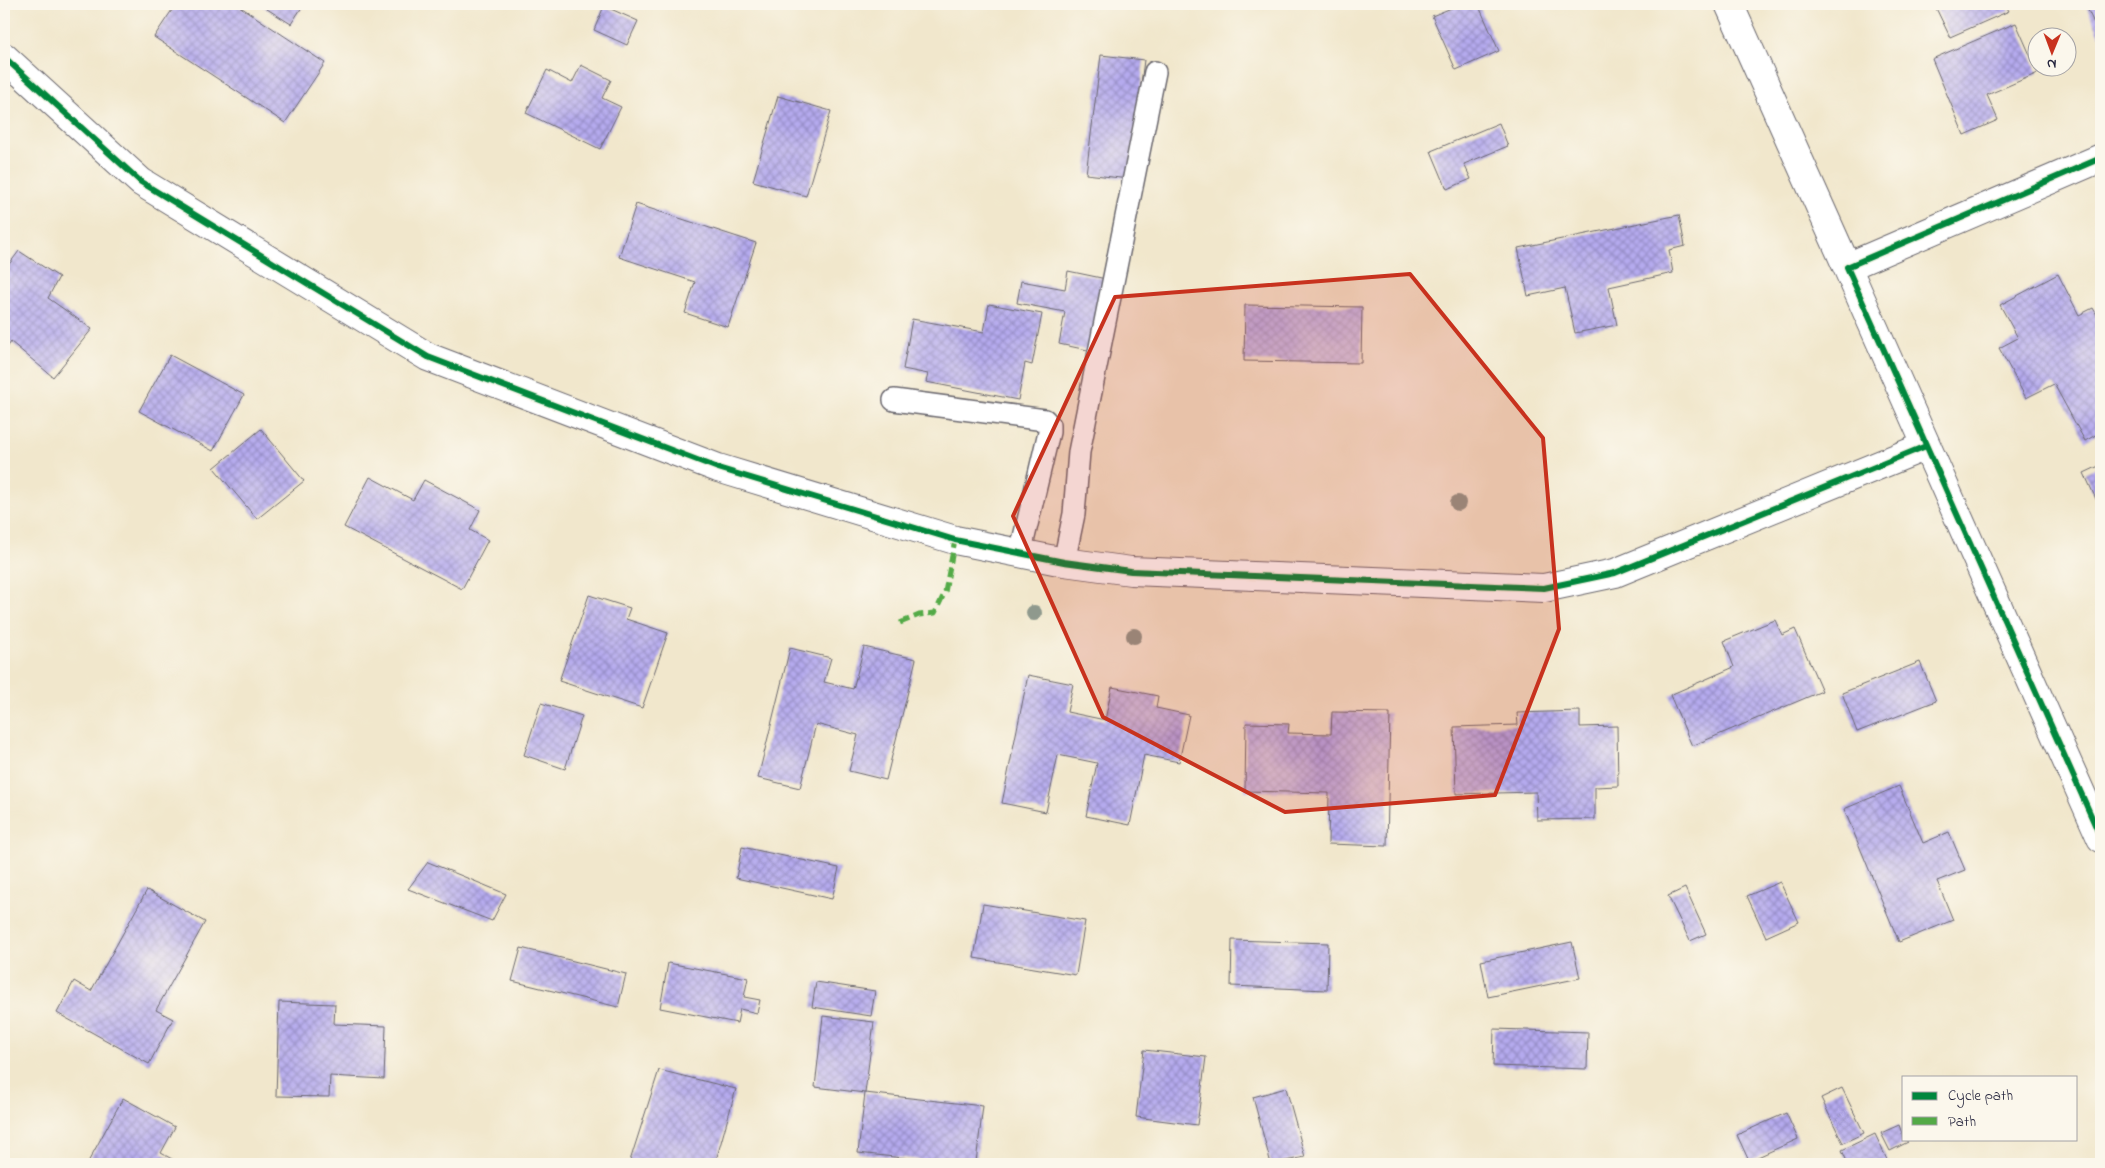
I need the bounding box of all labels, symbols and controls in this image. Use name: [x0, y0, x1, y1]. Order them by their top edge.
north arrow: [2028, 28, 2078, 78]
text: N: [2047, 53, 2057, 74]
legend: [1902, 1076, 2078, 1140]
text: Cycle path: [1948, 1085, 2013, 1108]
text: Path: [1948, 1111, 1976, 1133]

